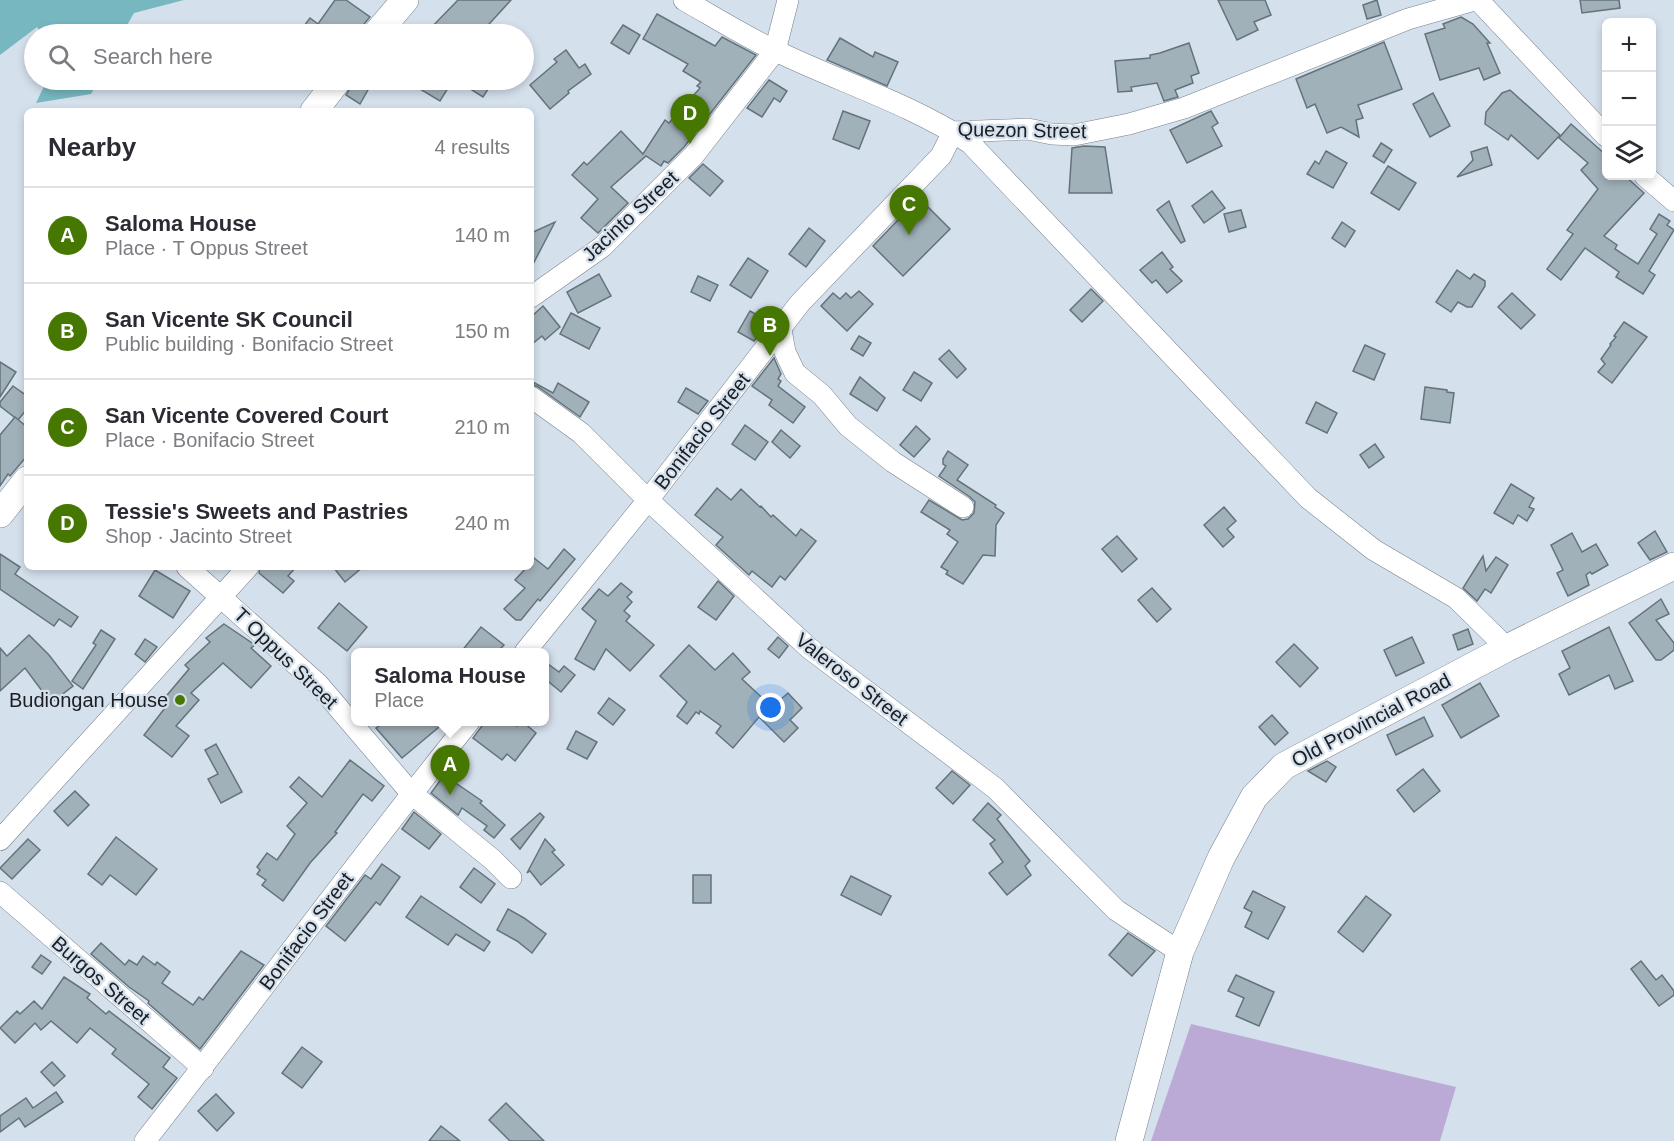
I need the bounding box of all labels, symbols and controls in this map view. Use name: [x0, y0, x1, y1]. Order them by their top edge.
map controls: [1602, 18, 1656, 180]
button: +: [1602, 18, 1656, 72]
search box: [24, 24, 534, 90]
icon: search: [45, 41, 78, 74]
text: Search here: [93, 44, 213, 69]
button: −: [1602, 72, 1656, 126]
pin: D: [670, 94, 710, 144]
street label: Quezon Street: [957, 118, 1087, 142]
button: layers: [1602, 126, 1656, 180]
text: Nearby: [48, 132, 136, 162]
text: 4 results: [434, 136, 510, 158]
street label: Jacinto Street: [578, 166, 683, 266]
pin: C: [890, 186, 928, 235]
text: Saloma House: [105, 211, 257, 236]
text: A: [60, 224, 75, 246]
text: 140 m: [454, 224, 510, 246]
text: Place · T Oppus Street: [105, 237, 308, 259]
pin: B: [750, 306, 790, 356]
text: San Vicente SK Council: [105, 307, 353, 332]
text: B: [60, 320, 75, 342]
text: 150 m: [454, 320, 510, 342]
text: Public building · Bonifacio Street: [105, 333, 393, 355]
street label: Bonifacio Street: [650, 368, 754, 493]
text: San Vicente Covered Court: [105, 403, 388, 428]
text: C: [60, 416, 75, 438]
text: 210 m: [454, 416, 510, 438]
text: Place · Bonifacio Street: [105, 429, 314, 451]
text: Tessie's Sweets and Pastries: [105, 499, 408, 524]
text: D: [60, 512, 75, 534]
text: 240 m: [454, 512, 510, 534]
text: Shop · Jacinto Street: [105, 525, 292, 547]
street label: T Oppus Street: [230, 603, 343, 713]
street label: Valeroso Street: [791, 628, 913, 730]
popup: [351, 648, 549, 726]
text: Saloma House: [374, 663, 526, 688]
street label: Old Provincial Road: [1288, 669, 1454, 771]
place label: Budiongan House: [9, 689, 168, 711]
text: Place: [374, 689, 424, 711]
marker: Budiongan House: [173, 693, 187, 707]
your location: [756, 693, 785, 722]
pin: A: [430, 746, 470, 795]
street label: Bonifacio Street: [255, 868, 358, 994]
street label: Burgos Street: [48, 932, 155, 1029]

